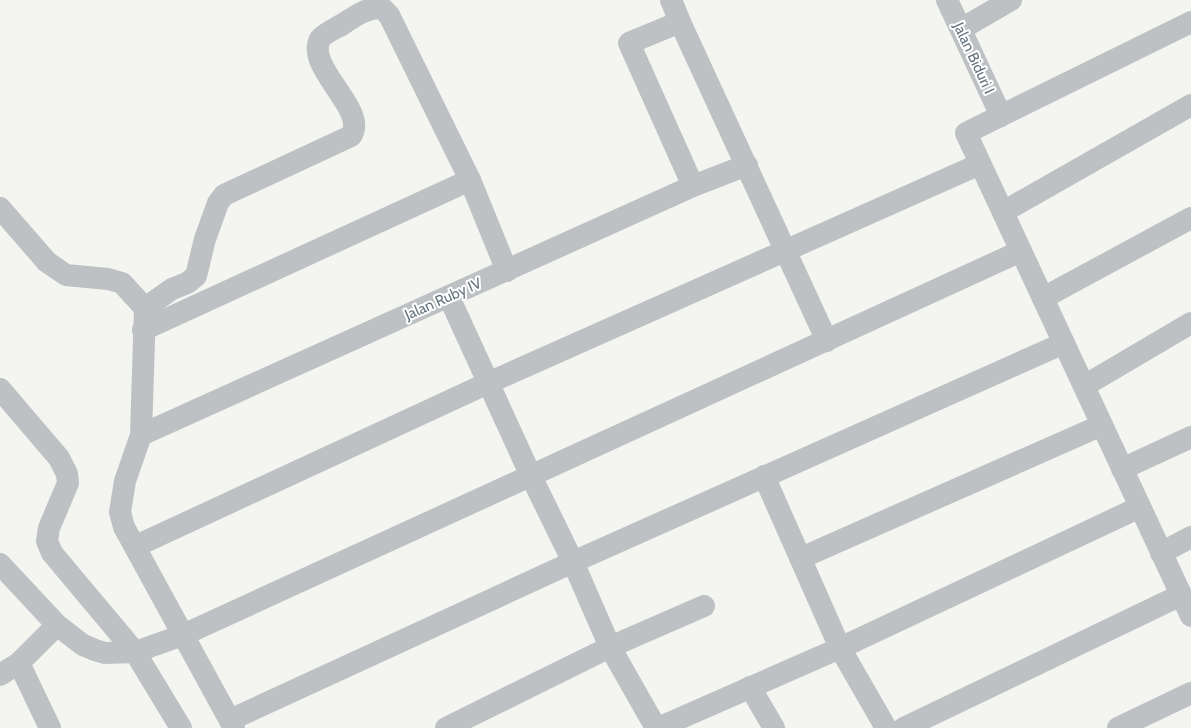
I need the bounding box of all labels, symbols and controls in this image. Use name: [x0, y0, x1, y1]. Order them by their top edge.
street label: Jalan Biduri I: [949, 19, 998, 97]
street label: Jalan Ruby IV: [401, 274, 485, 324]

